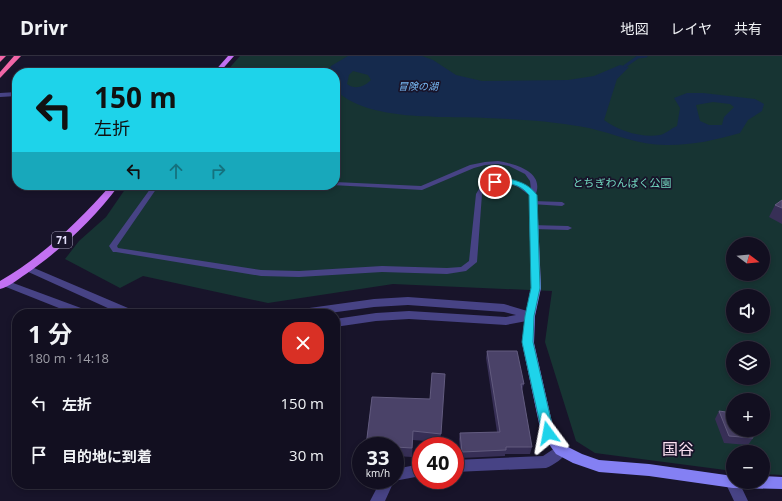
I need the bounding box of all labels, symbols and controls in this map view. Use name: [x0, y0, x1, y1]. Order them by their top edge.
text: Drivr: [20, 15, 68, 41]
text: 地図: [620, 19, 648, 38]
text: レイヤ: [670, 19, 712, 38]
text: 共有: [734, 19, 762, 38]
text: 150 m: [94, 78, 177, 116]
water label: 冒険の湖: [398, 79, 440, 93]
icon: left: [28, 84, 80, 136]
text: 左折: [94, 116, 130, 140]
icon: left: [123, 160, 145, 182]
icon: ahead: [165, 160, 187, 182]
icon: right: [207, 160, 229, 182]
pin: [478, 165, 512, 199]
icon: arrive: [484, 171, 506, 193]
park label: とちぎわんぱく公園: [573, 175, 672, 190]
road number: 71: [52, 232, 72, 248]
north arrow: [726, 237, 770, 281]
map controls: [726, 237, 770, 489]
button: sound: [726, 289, 770, 333]
text: 1 分: [28, 317, 72, 350]
button: close: [282, 322, 324, 364]
button: layers: [726, 341, 770, 385]
text: 180 m · 14:18: [28, 349, 109, 367]
icon: left: [28, 392, 50, 414]
text: 150 m: [280, 393, 324, 413]
button: +: [726, 393, 770, 437]
text: 左折: [62, 394, 92, 414]
position arrow: [527, 412, 569, 454]
speed limit sign: 40: [412, 437, 464, 489]
district label: 国谷: [662, 438, 694, 460]
icon: arrive: [28, 444, 50, 466]
text: 33: [367, 444, 389, 471]
text: 30 m: [289, 445, 324, 465]
button: −: [726, 445, 770, 489]
text: 目的地に到着: [62, 446, 152, 466]
text: km/h: [366, 466, 390, 480]

